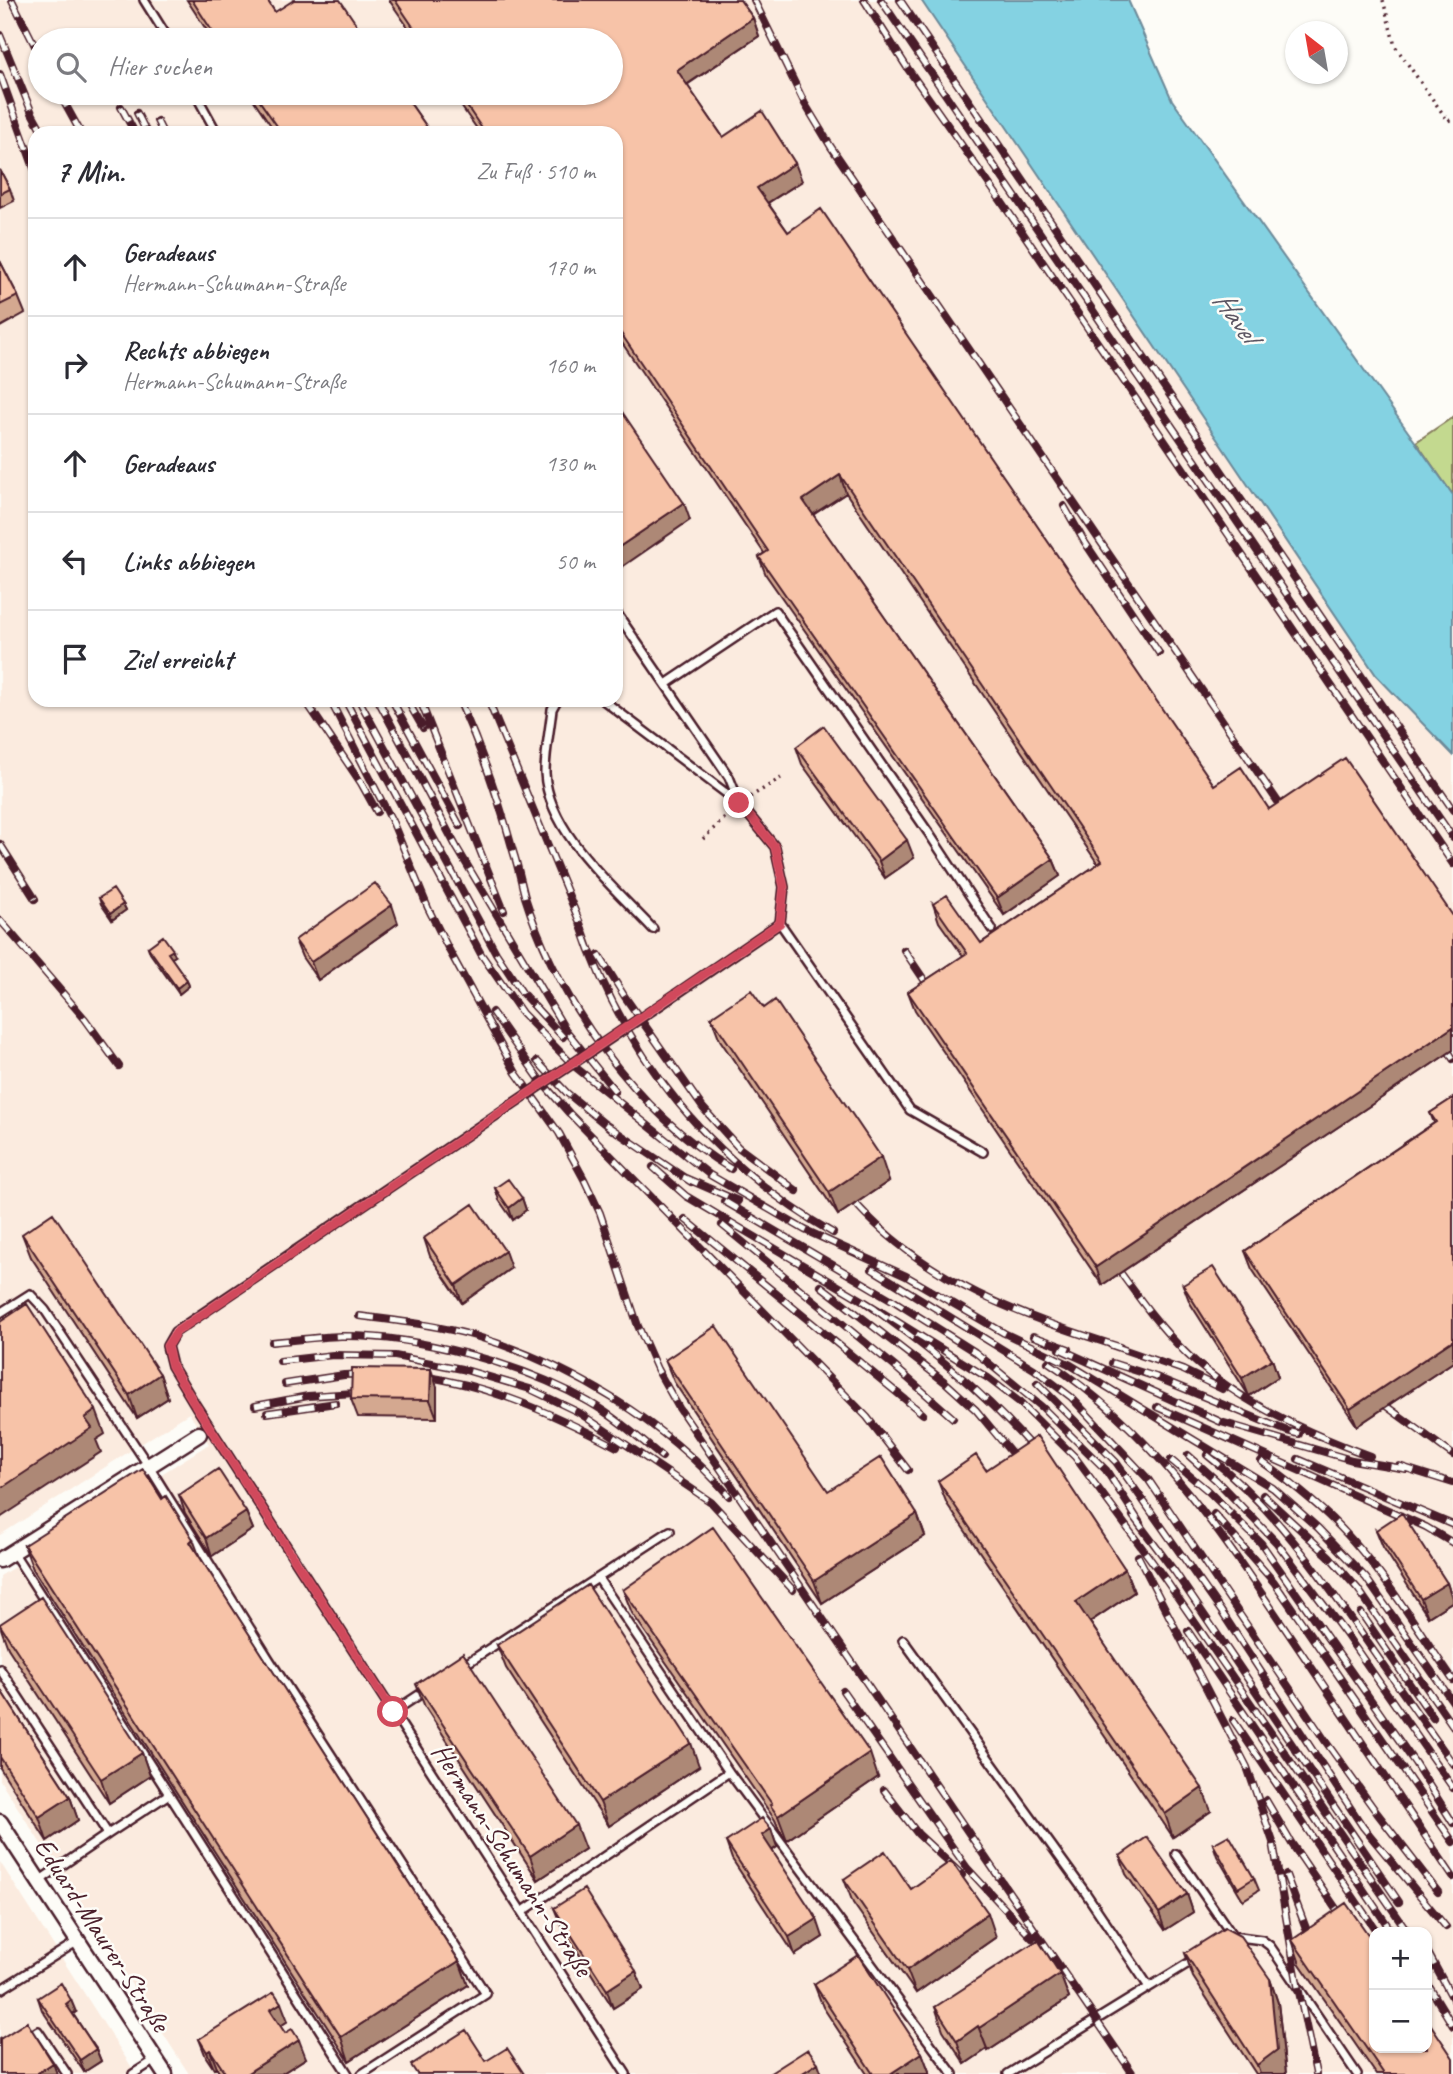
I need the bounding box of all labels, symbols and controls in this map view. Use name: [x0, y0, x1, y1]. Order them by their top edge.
north arrow: [1285, 21, 1348, 84]
search box: [28, 28, 623, 105]
icon: search: [52, 48, 90, 86]
text: Hier suchen: [108, 50, 212, 83]
text: 7 Min.: [56, 153, 124, 191]
text: Zu Fuß · 510 m: [476, 157, 595, 186]
text: Geradeaus: [123, 236, 214, 269]
icon: ahead: [56, 248, 94, 286]
text: 170 m: [546, 253, 595, 282]
text: Hermann-Schumann-Straße: [123, 269, 346, 298]
water label: Havel: [1205, 283, 1273, 357]
text: Rechts abbiegen: [123, 334, 269, 367]
icon: right: [56, 346, 94, 384]
text: 160 m: [546, 351, 595, 380]
text: Hermann-Schumann-Straße: [123, 367, 346, 396]
icon: ahead: [56, 444, 94, 482]
text: Geradeaus: [123, 447, 214, 480]
text: 130 m: [546, 449, 595, 478]
icon: left: [56, 542, 94, 580]
text: Links abbiegen: [123, 545, 254, 578]
text: 50 m: [556, 547, 595, 576]
icon: arrive: [56, 640, 94, 678]
text: Ziel erreicht: [123, 643, 233, 676]
route end: [723, 787, 754, 818]
route start: [377, 1696, 408, 1727]
street label: Hermann-Schumann-Straße: [424, 1736, 602, 1984]
street label: Eduard-Maurer-Straße: [27, 1831, 179, 2040]
map controls: [1369, 1927, 1432, 2053]
button: +: [1369, 1927, 1432, 1990]
button: −: [1369, 1990, 1432, 2053]

